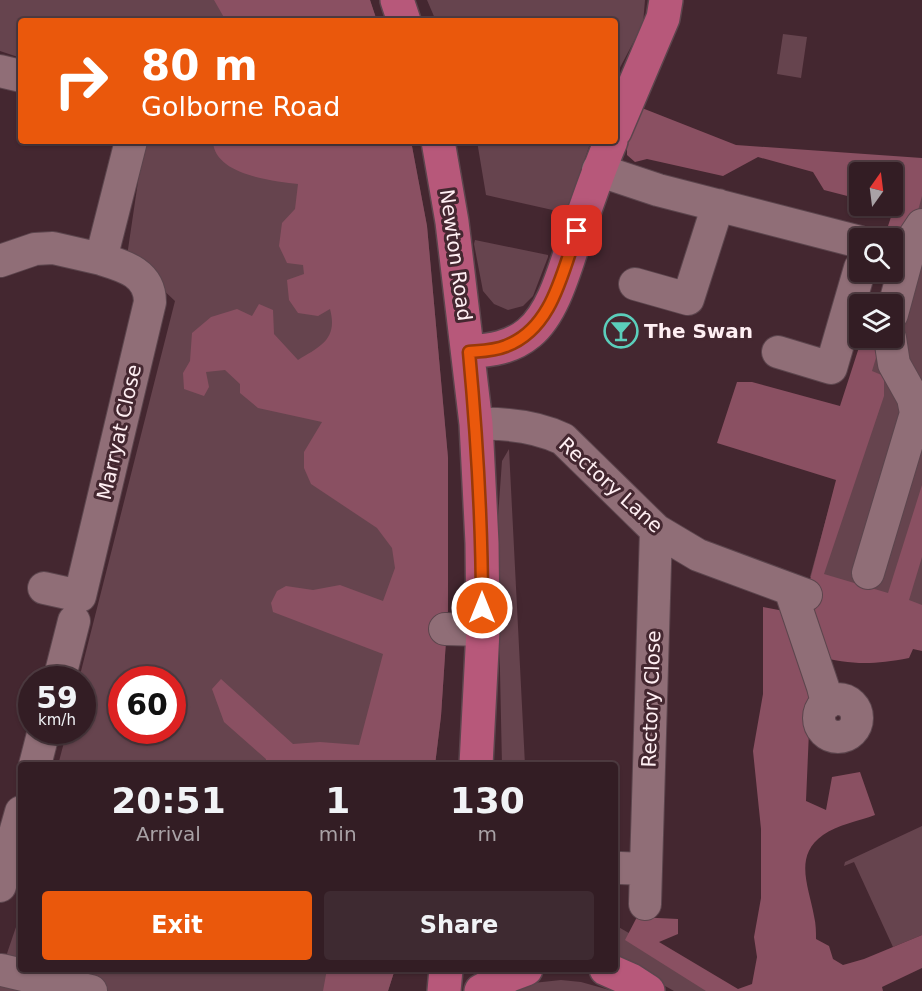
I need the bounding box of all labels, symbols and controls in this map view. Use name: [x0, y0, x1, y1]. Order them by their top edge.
text: 80 m: [141, 41, 258, 90]
icon: right: [42, 42, 120, 120]
text: Golborne Road: [141, 91, 340, 122]
north arrow: [849, 162, 903, 216]
map controls: [849, 162, 903, 348]
street label: Newton Road: [435, 188, 477, 322]
pin: [551, 205, 602, 256]
icon: arrive: [560, 214, 593, 247]
button: search: [849, 228, 903, 282]
button: layers: [849, 294, 903, 348]
bar icon: The Swan: [603, 313, 639, 349]
place label: The Swan: [644, 319, 753, 343]
street label: Marryat Close: [92, 362, 146, 502]
street label: Rectory Lane: [554, 432, 668, 538]
position arrow: [450, 576, 514, 640]
street label: Rectory Close: [637, 630, 665, 768]
speed limit sign: 60: [108, 666, 186, 744]
text: 59: [36, 680, 78, 715]
text: km/h: [38, 711, 76, 729]
text: 20:51: [111, 780, 226, 821]
text: 1: [325, 780, 350, 821]
text: 130: [450, 780, 525, 821]
text: Arrival: [136, 822, 201, 846]
text: min: [319, 822, 357, 846]
text: m: [478, 822, 497, 846]
button: Exit: [42, 891, 312, 960]
button: Share: [324, 891, 594, 960]

